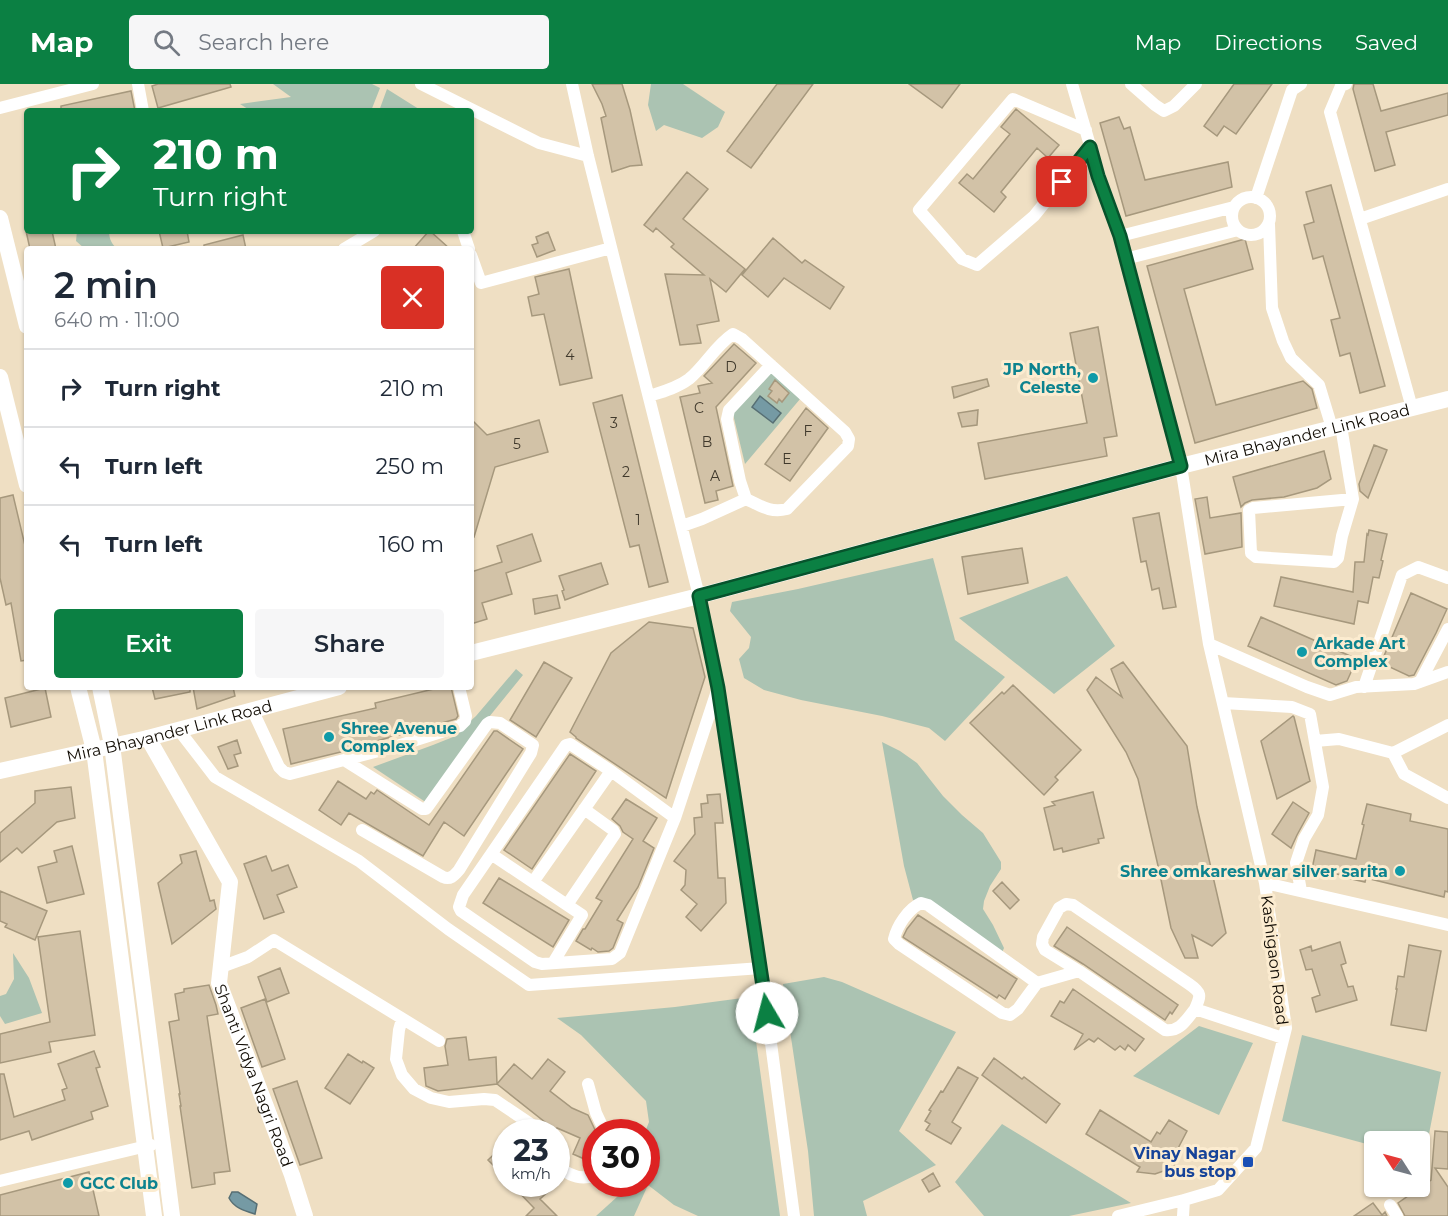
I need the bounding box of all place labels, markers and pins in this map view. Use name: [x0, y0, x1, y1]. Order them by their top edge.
pin: [1036, 156, 1087, 207]
place label: JP North, Celeste: [1002, 360, 1081, 397]
marker: JP North, Celeste: [1086, 371, 1100, 385]
place label: Arkade Art Complex: [1313, 634, 1405, 671]
marker: Arkade Art Complex: [1295, 645, 1309, 659]
place label: Shree Avenue Complex: [341, 719, 457, 756]
marker: Shree Avenue Complex: [322, 730, 336, 744]
place label: Shree omkareshwar silver sarita: [1120, 862, 1388, 881]
marker: Shree omkareshwar silver sarita: [1393, 864, 1407, 878]
place label: Vinay Nagar bus stop: [1133, 1144, 1236, 1181]
marker: Vinay Nagar bus stop: [1241, 1155, 1255, 1169]
place label: GCC Club: [80, 1174, 158, 1193]
marker: GCC Club: [61, 1176, 75, 1190]

